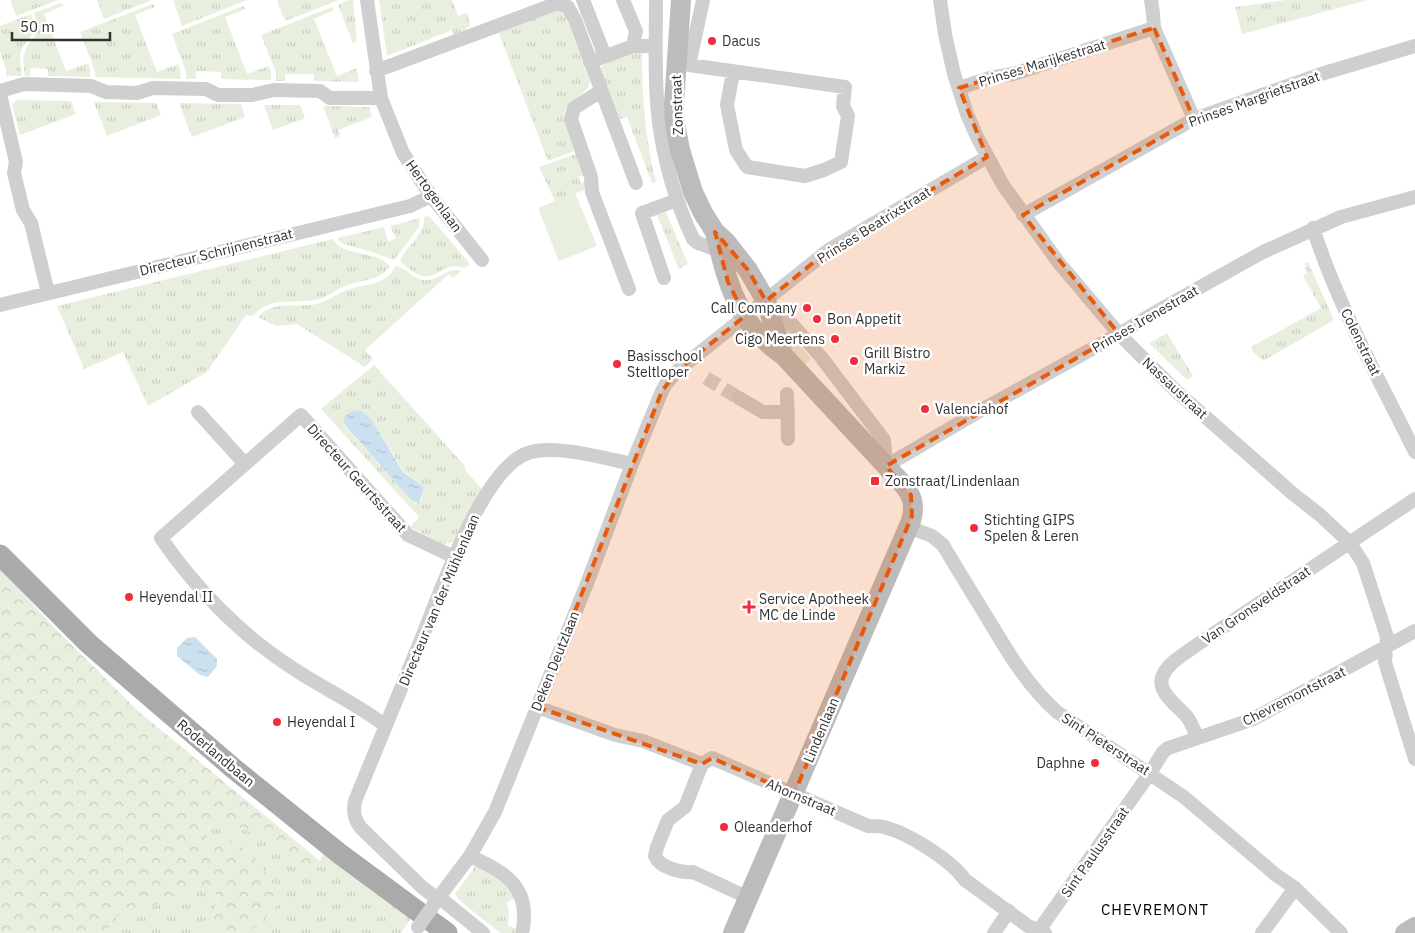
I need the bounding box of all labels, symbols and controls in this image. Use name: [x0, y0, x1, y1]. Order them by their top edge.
scale bar: [12, 10, 110, 42]
text: 50 m: [20, 17, 55, 36]
place label: Dacus: [722, 32, 761, 50]
marker: Dacus: [706, 35, 718, 47]
street label: Prinses Marijkestraat: [976, 35, 1108, 91]
street label: Prinses Margrietstraat: [1186, 67, 1322, 131]
street label: Zonstraat: [667, 74, 687, 136]
street label: Hertogenlaan: [402, 156, 466, 236]
street label: Prinses Beatrixstraat: [814, 183, 934, 267]
street label: Directeur Schrijnenstraat: [138, 224, 294, 280]
street label: Prinses Irenestraat: [1088, 281, 1202, 357]
place label: Call Company: [711, 299, 797, 317]
marker: Call Company: [801, 302, 813, 314]
street label: Colenstraat: [1337, 305, 1385, 379]
place label: Bon Appetit: [827, 310, 902, 328]
marker: Bon Appetit: [811, 313, 823, 325]
place label: Cigo Meertens: [735, 330, 825, 348]
marker: Cigo Meertens: [829, 333, 841, 345]
place label: Grill Bistro Markiz: [864, 344, 931, 378]
place label: Basisschool Steltloper: [627, 347, 702, 381]
street label: Nassaustraat: [1139, 353, 1212, 423]
marker: Grill Bistro Markiz: [848, 355, 860, 367]
marker: Basisschool Steltloper: [611, 358, 623, 370]
place label: Valenciahof: [935, 400, 1009, 418]
marker: Valenciahof: [919, 403, 931, 415]
street label: Directeur Geurtsstraat: [303, 420, 411, 536]
place label: Zonstraat/Lindenlaan: [885, 472, 1020, 490]
marker: Zonstraat/Lindenlaan: [869, 475, 881, 487]
street label: Directeur van der Mühlenlaan: [395, 511, 483, 689]
place label: Stichting GIPS Spelen & Leren: [984, 511, 1079, 545]
marker: Stichting GIPS Spelen & Leren: [968, 522, 980, 534]
street label: Van Gronsveldstraat: [1198, 562, 1314, 648]
place label: Heyendal II: [139, 588, 213, 606]
place label: Service Apotheek MC de Linde: [759, 590, 870, 624]
marker: Heyendal II: [123, 591, 135, 603]
marker: Service Apotheek MC de Linde: [743, 601, 755, 613]
street label: Deken Deutzlaan: [527, 608, 583, 714]
street label: Chevremontstraat: [1239, 662, 1349, 730]
street label: Lindenlaan: [799, 695, 843, 765]
street label: Sint Pieterstraat: [1058, 709, 1154, 779]
place label: Heyendal I: [287, 713, 355, 731]
street label: Roderlandbaan: [173, 715, 259, 791]
marker: Heyendal I: [271, 716, 283, 728]
place label: Daphne: [1036, 754, 1085, 772]
marker: Daphne: [1089, 757, 1101, 769]
street label: Ahornstraat: [763, 774, 839, 820]
street label: Sint Paulusstraat: [1057, 803, 1133, 901]
place label: Oleanderhof: [734, 818, 812, 836]
marker: Oleanderhof: [718, 821, 730, 833]
district label: CHEVREMONT: [1101, 900, 1209, 919]

